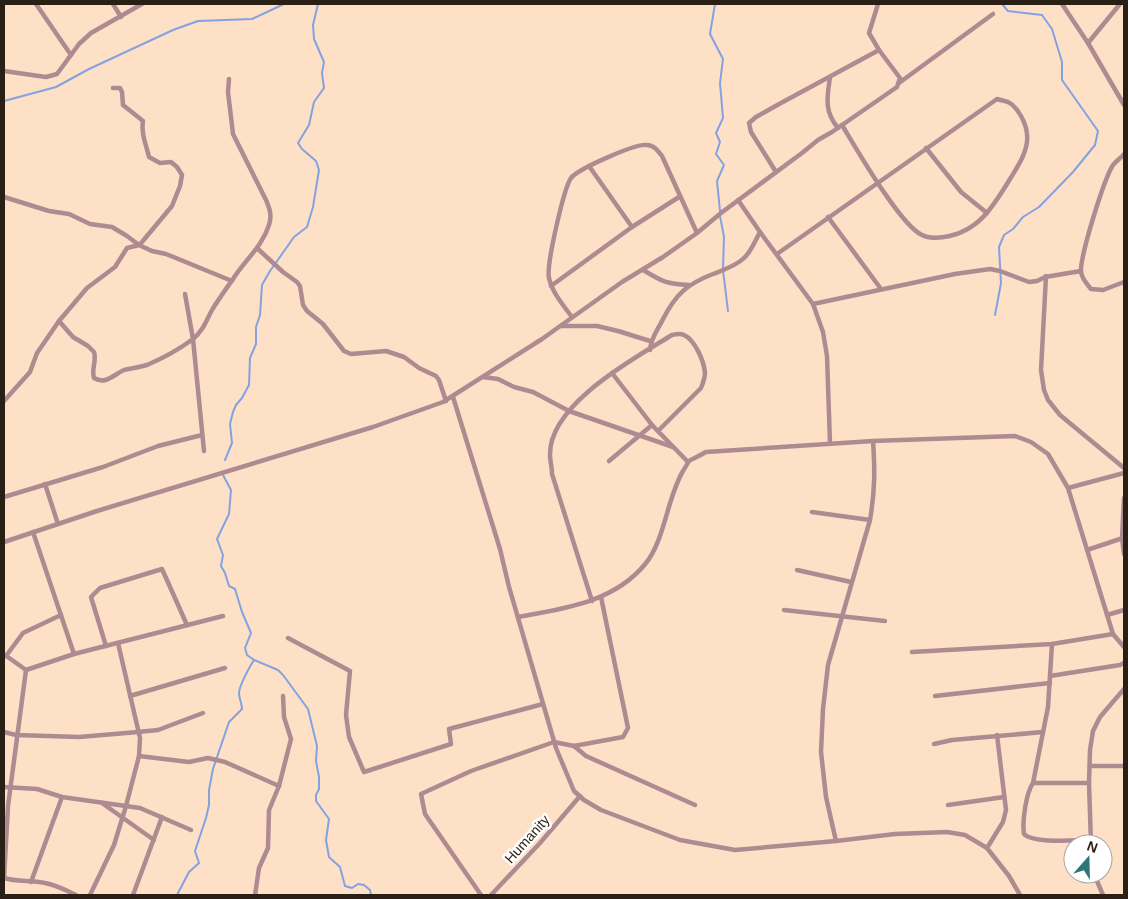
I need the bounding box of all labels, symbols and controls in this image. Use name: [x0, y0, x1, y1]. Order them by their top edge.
street label: Humanity: [501, 812, 553, 866]
north arrow: [1063, 834, 1113, 884]
text: N: [1085, 838, 1100, 856]

